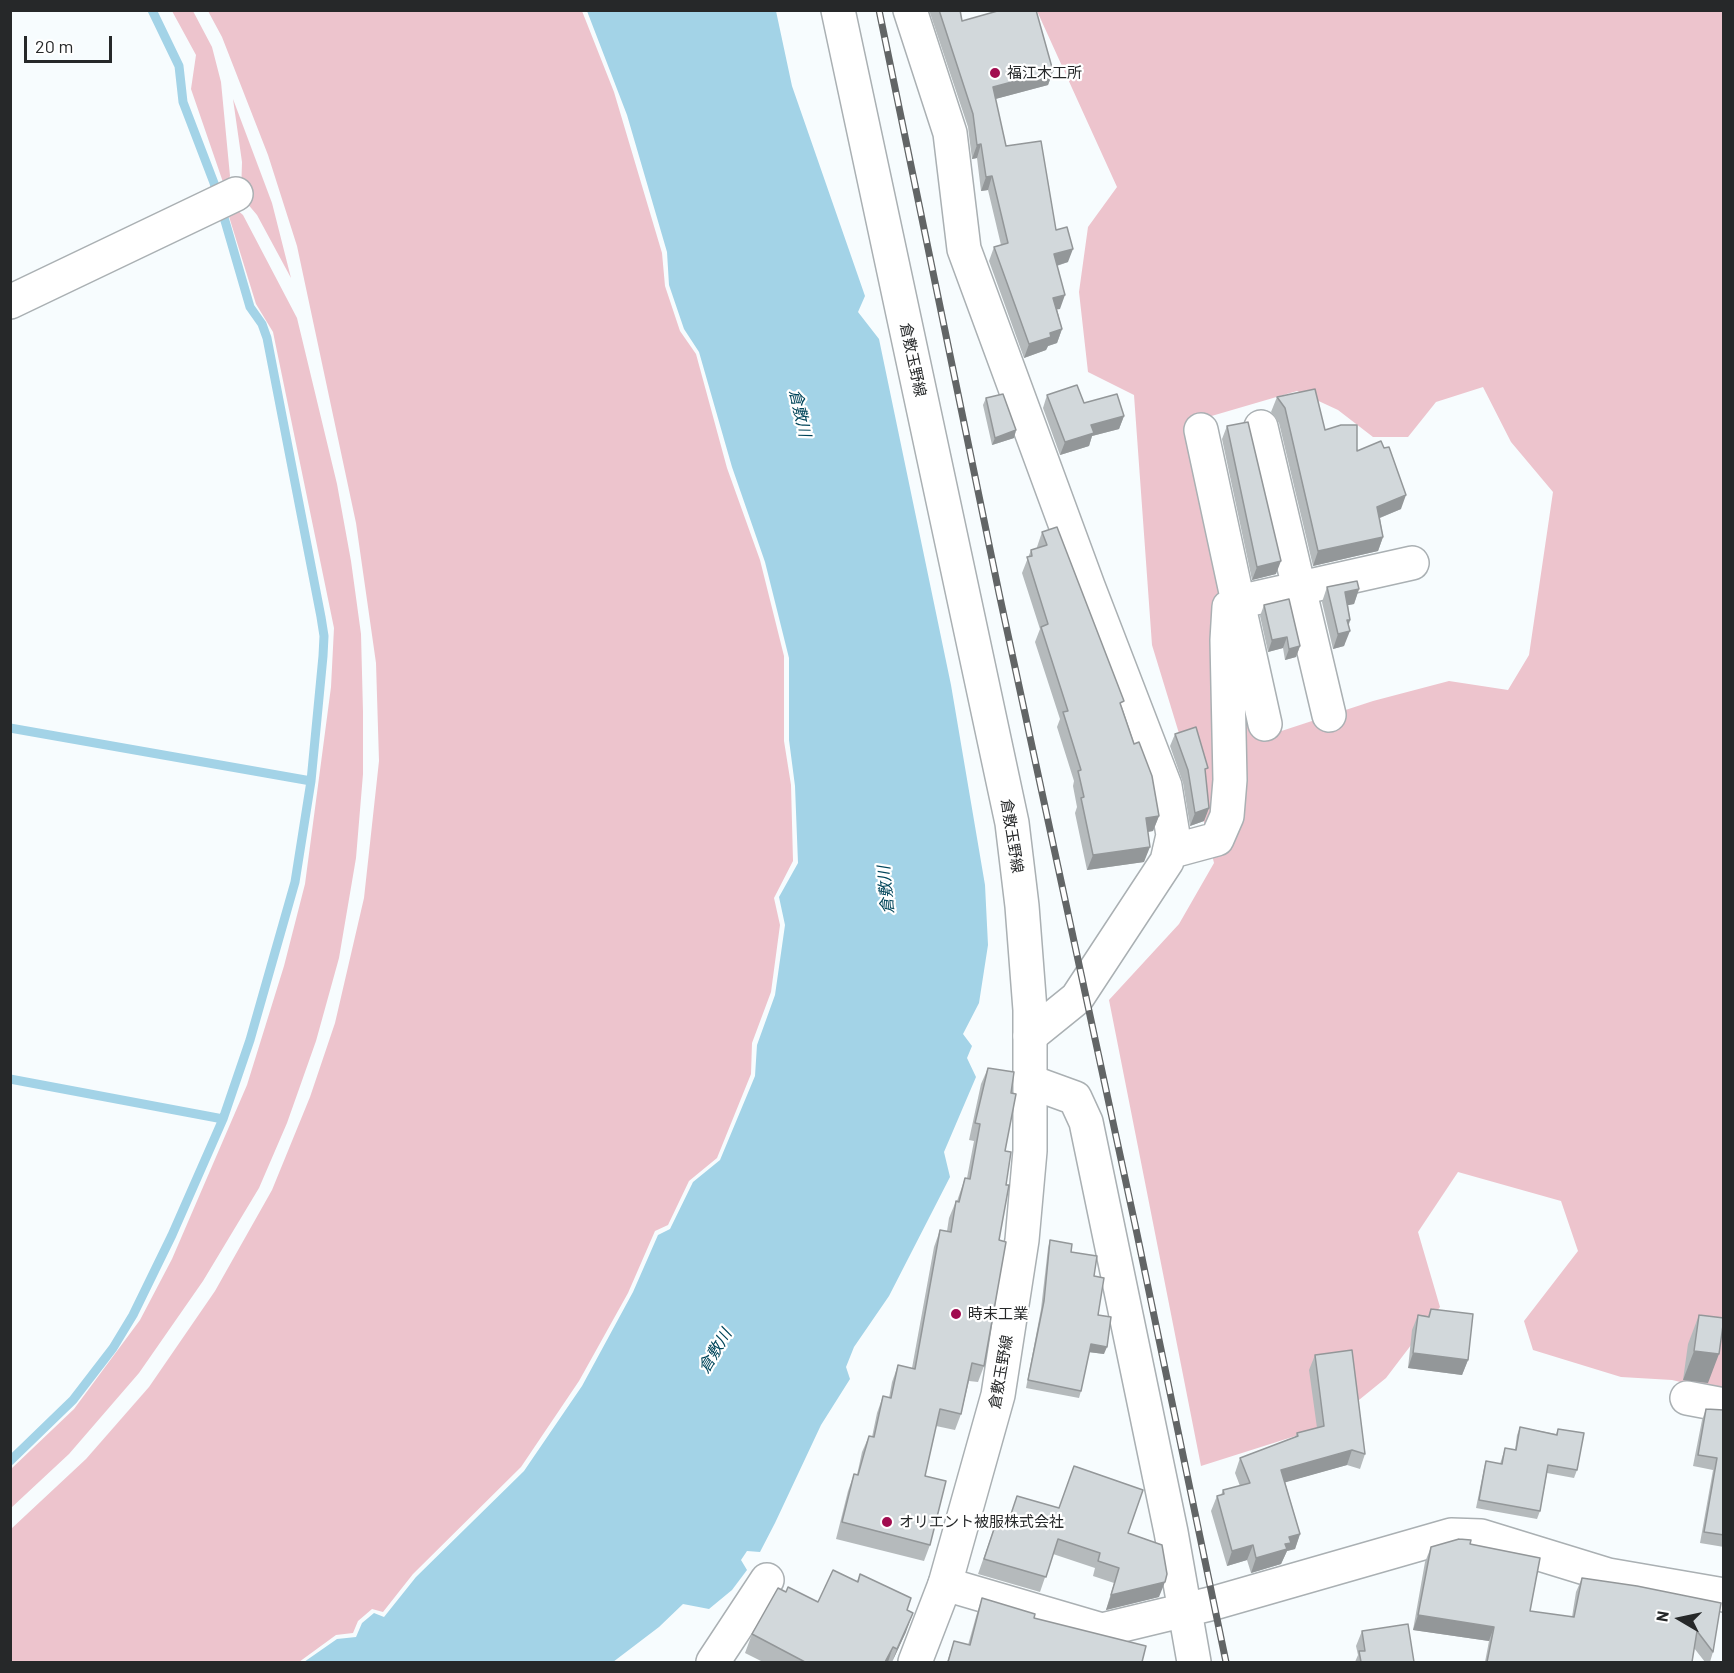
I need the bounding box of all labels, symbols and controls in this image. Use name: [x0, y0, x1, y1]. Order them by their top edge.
scale bar: [27, 24, 116, 62]
text: 20 m: [35, 35, 73, 57]
place label: 福江木工所: [1007, 64, 1082, 82]
marker: 福江木工所: [988, 66, 1002, 80]
street label: 倉敷玉野線: [896, 321, 930, 399]
water label: 倉敷川: [785, 387, 815, 439]
street label: 倉敷玉野線: [997, 798, 1027, 874]
water label: 倉敷川: [874, 865, 898, 915]
place label: 時末工業: [968, 1305, 1028, 1323]
marker: 時末工業: [949, 1307, 963, 1321]
water label: 倉敷川: [694, 1325, 736, 1377]
street label: 倉敷玉野線: [986, 1334, 1016, 1410]
place label: オリエント被服株式会社: [899, 1513, 1064, 1531]
marker: オリエント被服株式会社: [880, 1515, 894, 1529]
north arrow: [1650, 1589, 1710, 1649]
text: N: [1652, 1609, 1672, 1623]

